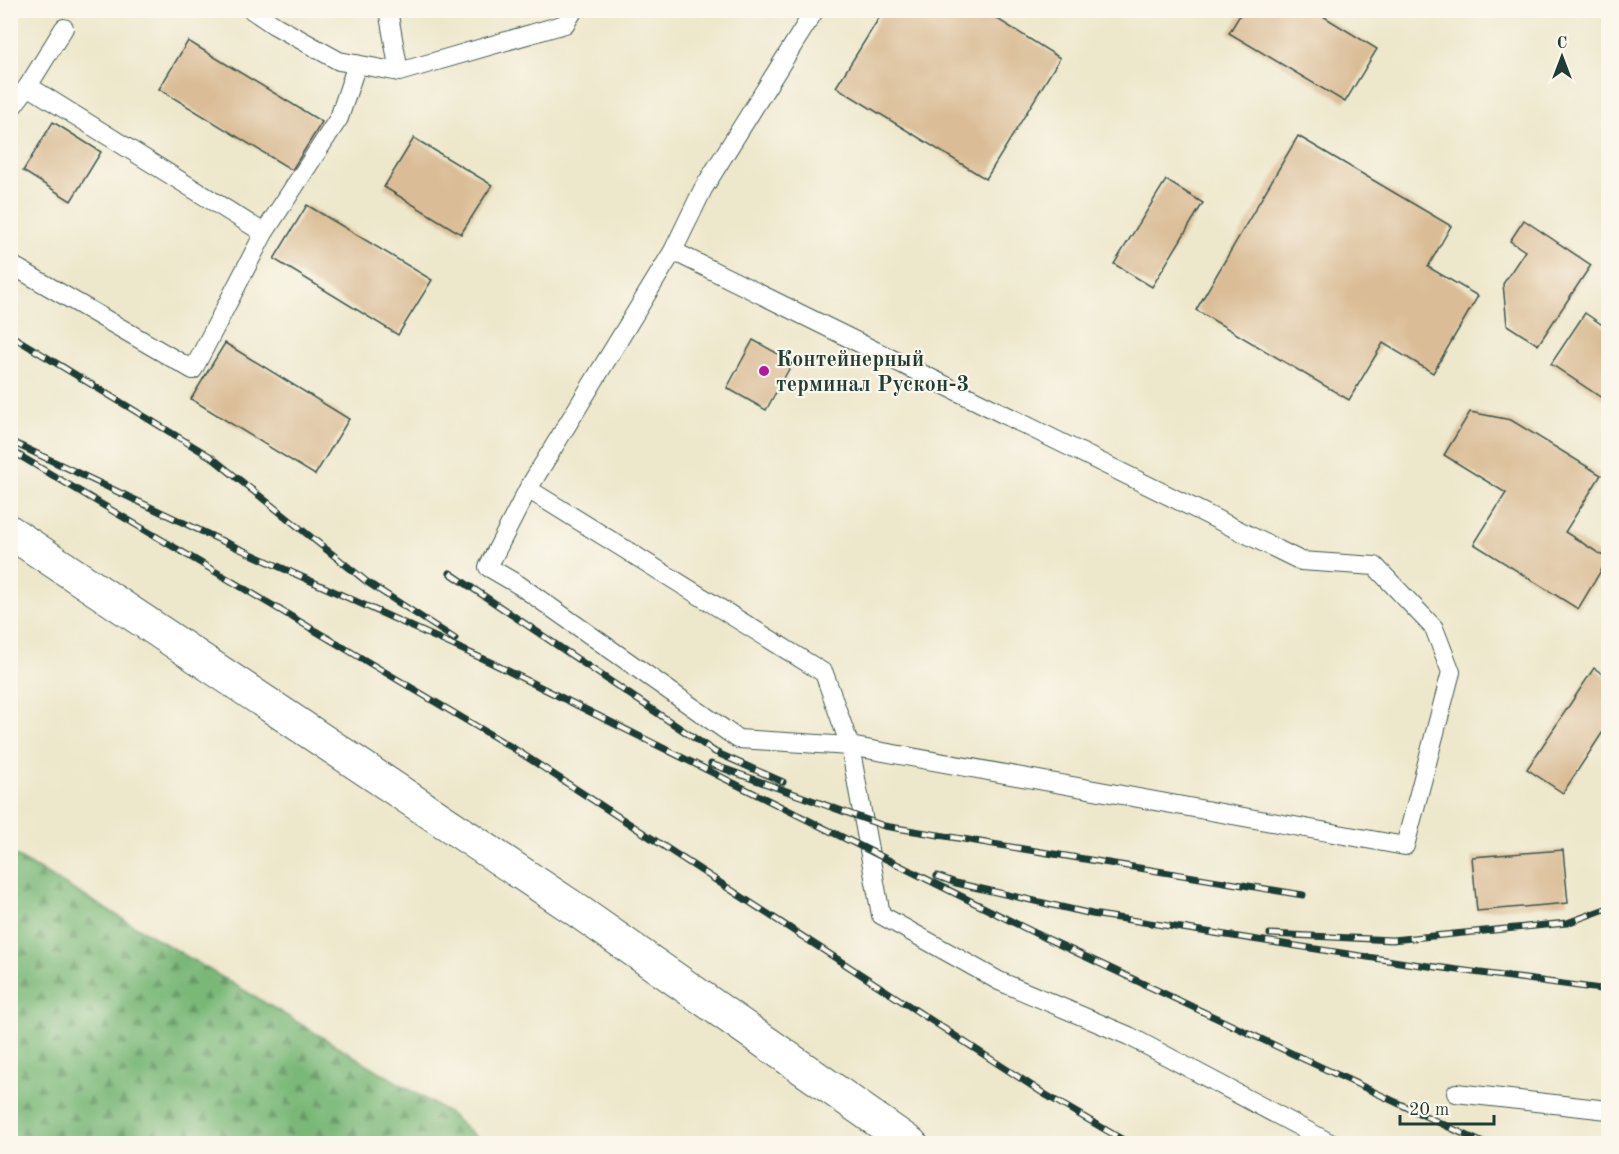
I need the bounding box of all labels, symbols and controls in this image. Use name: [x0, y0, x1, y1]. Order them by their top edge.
north arrow: [1532, 27, 1592, 87]
text: С: [1557, 36, 1567, 52]
place label: Контейнерный терминал Рускон-3: [776, 349, 969, 396]
marker: Контейнерный терминал Рускон-3: [757, 364, 771, 378]
scale bar: [1400, 1088, 1494, 1126]
text: 20 m: [1409, 1101, 1449, 1119]

